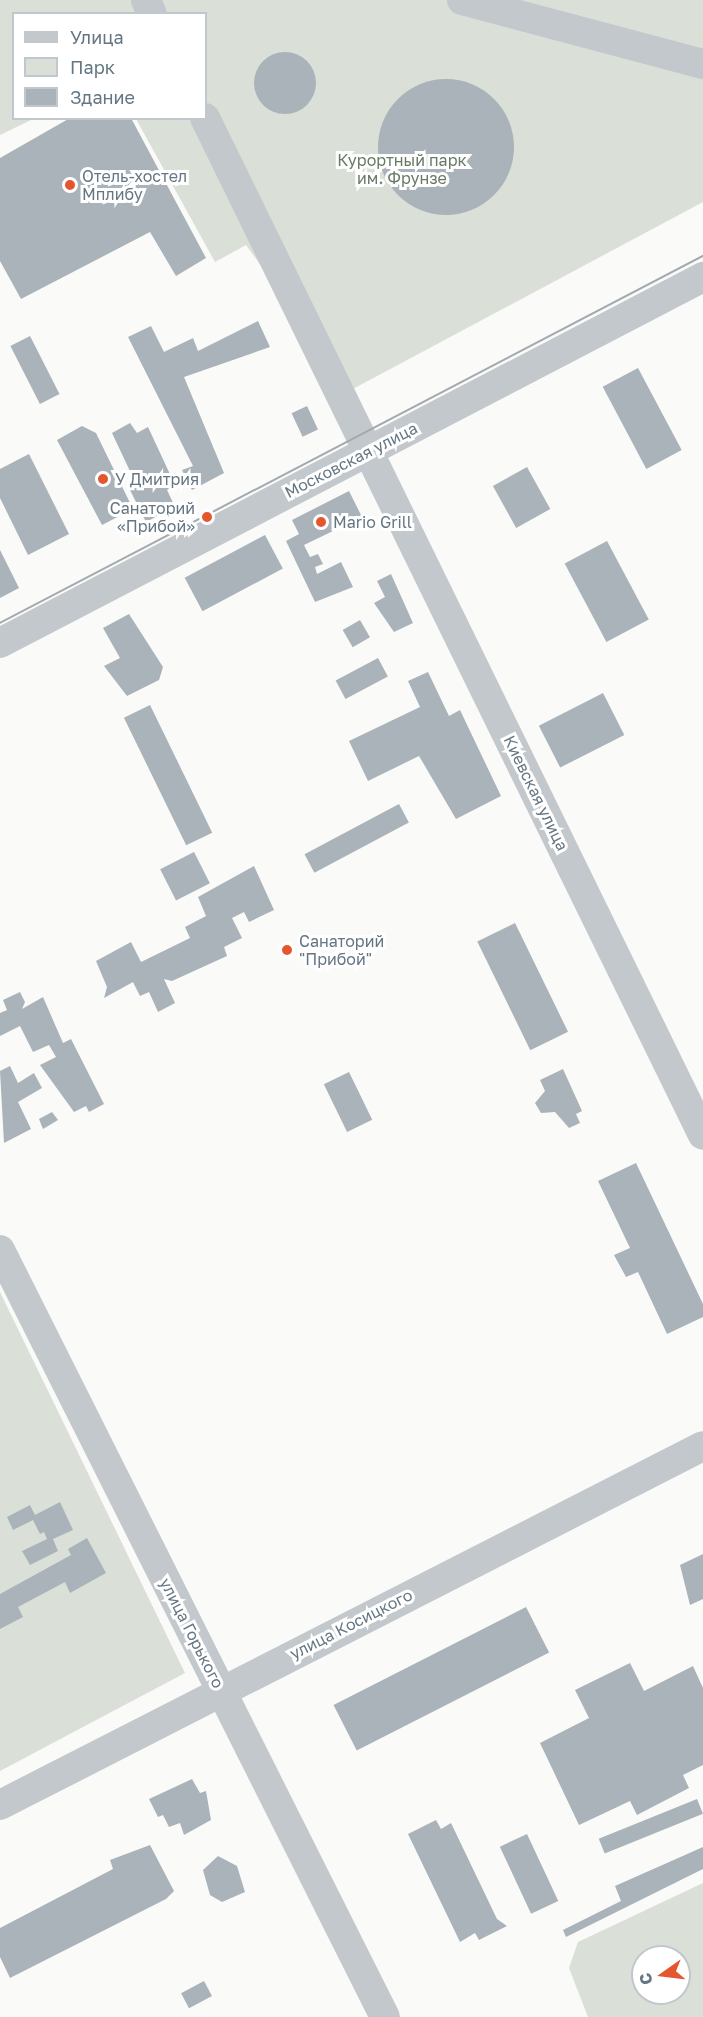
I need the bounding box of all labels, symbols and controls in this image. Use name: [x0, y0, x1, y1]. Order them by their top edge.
legend: [12, 12, 207, 120]
text: Улица: [70, 26, 124, 48]
text: Парк: [70, 56, 115, 78]
text: Здание: [70, 86, 135, 108]
park label: Курортный парк им. Фрунзе: [337, 150, 467, 188]
place label: Отель-хостел Мплибу: [82, 166, 187, 204]
marker: Отель-хостел Мплибу: [63, 178, 77, 192]
street label: Московская улица: [281, 418, 421, 502]
place label: У Дмитрия: [115, 469, 199, 489]
marker: У Дмитрия: [96, 472, 110, 486]
place label: Санаторий «Прибой»: [110, 498, 195, 536]
marker: Санаторий «Прибой»: [200, 510, 214, 524]
place label: Mario Grill: [333, 512, 412, 532]
marker: Mario Grill: [314, 515, 328, 529]
street label: Киевская улица: [500, 732, 572, 854]
place label: Санаторий "Прибой": [299, 931, 384, 969]
marker: Санаторий "Прибой": [280, 943, 294, 957]
street label: улица Горького: [156, 1575, 228, 1691]
street label: улица Косицкого: [286, 1585, 416, 1663]
north arrow: [631, 1945, 691, 2005]
text: С: [634, 1971, 657, 1987]

